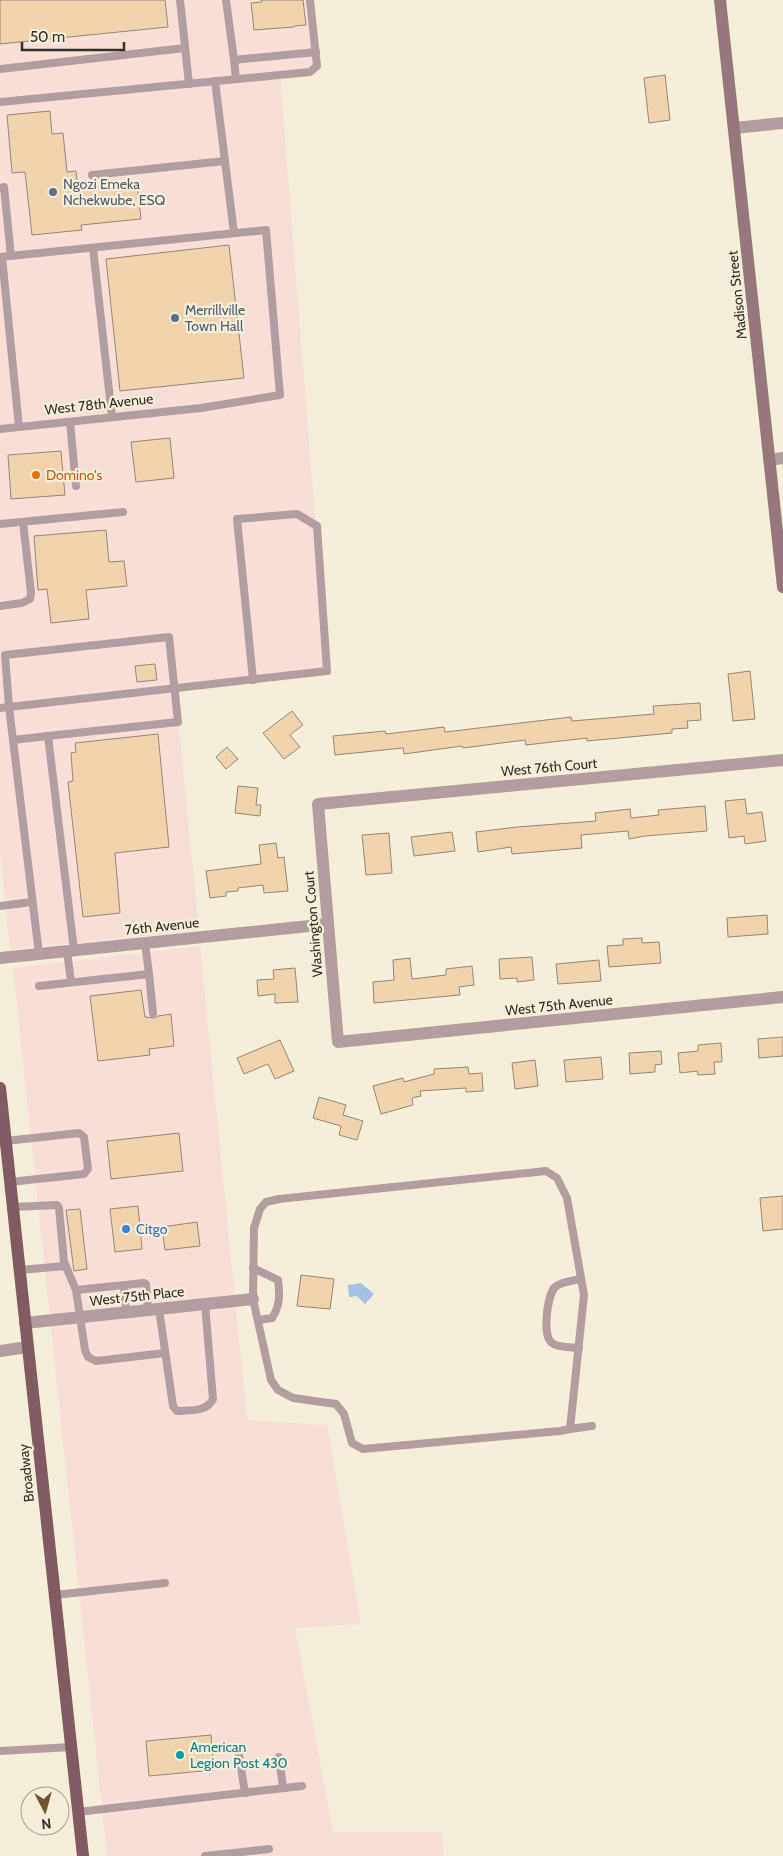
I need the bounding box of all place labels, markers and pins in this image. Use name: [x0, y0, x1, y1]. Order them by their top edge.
place label: Ngozi Emeka Nchekwube, ESQ: [63, 175, 166, 209]
marker: Ngozi Emeka Nchekwube, ESQ: [47, 186, 59, 198]
place label: Merrillville Town Hall: [185, 301, 245, 335]
marker: Merrillville Town Hall: [169, 312, 181, 324]
place label: Domino's: [46, 466, 103, 484]
marker: Domino's: [30, 469, 42, 481]
place label: Citgo: [136, 1220, 168, 1238]
marker: Citgo: [120, 1223, 132, 1235]
place label: American Legion Post 430: [190, 1738, 288, 1772]
marker: American Legion Post 430: [174, 1749, 186, 1761]

